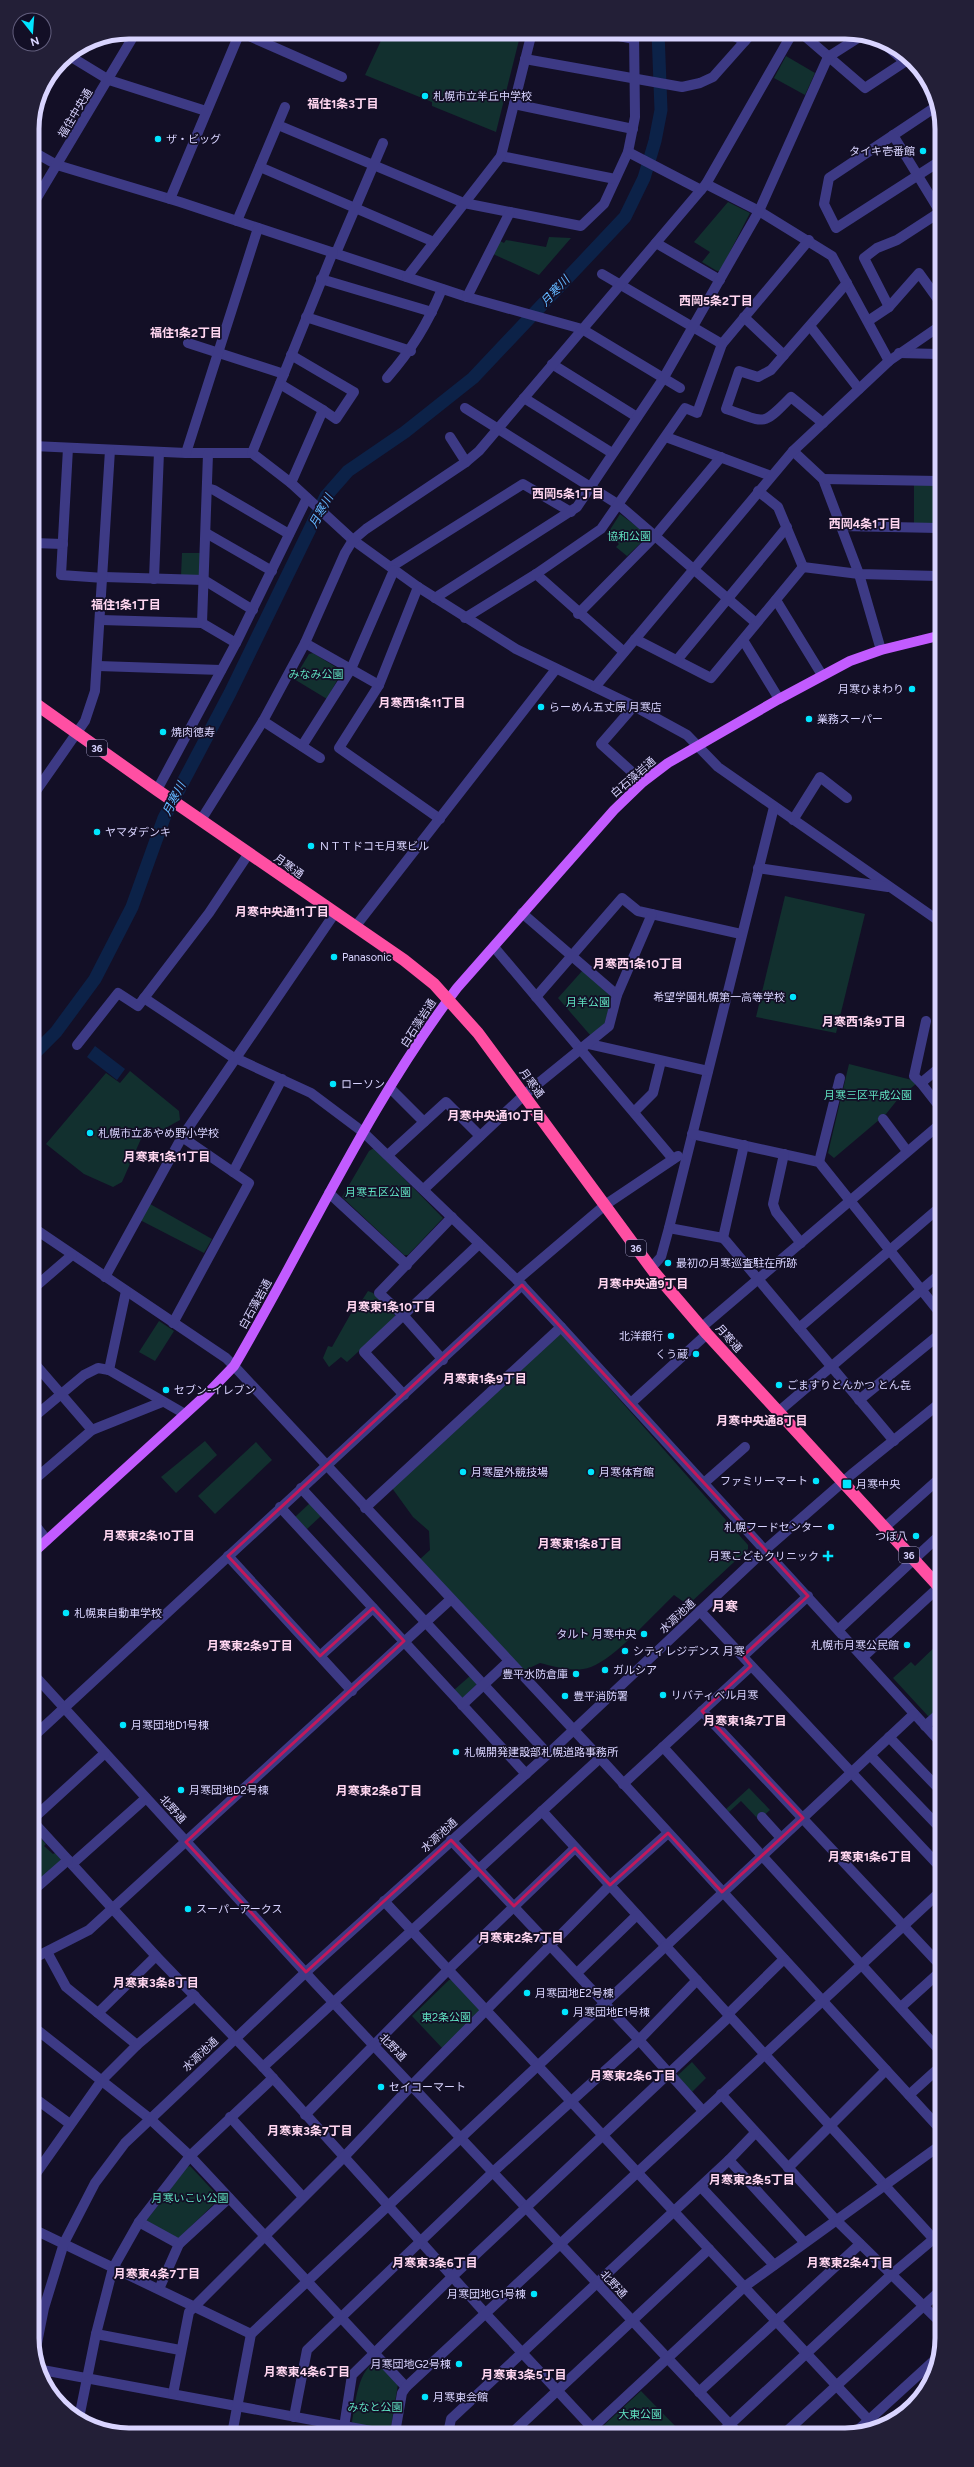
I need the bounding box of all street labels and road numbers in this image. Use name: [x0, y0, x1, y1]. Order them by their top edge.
street label: 福住中央通: [56, 86, 95, 140]
road number: 36: [87, 740, 107, 756]
street label: 白石藻岩通: [608, 754, 658, 800]
street label: 月寒通: [271, 852, 306, 881]
street label: 白石藻岩通: [398, 997, 439, 1050]
street label: 月寒通: [517, 1066, 547, 1100]
road number: 36: [626, 1240, 646, 1256]
street label: 白石藻岩通: [236, 1277, 274, 1331]
street label: 月寒通: [713, 1322, 744, 1355]
road number: 36: [899, 1547, 919, 1563]
street label: 水源池通: [657, 1597, 698, 1636]
street label: 北野通: [157, 1793, 188, 1826]
street label: 水源池通: [419, 1816, 460, 1855]
street label: 北野通: [377, 2031, 409, 2064]
street label: 水源池通: [180, 2035, 221, 2074]
street label: 北野通: [598, 2268, 630, 2301]

